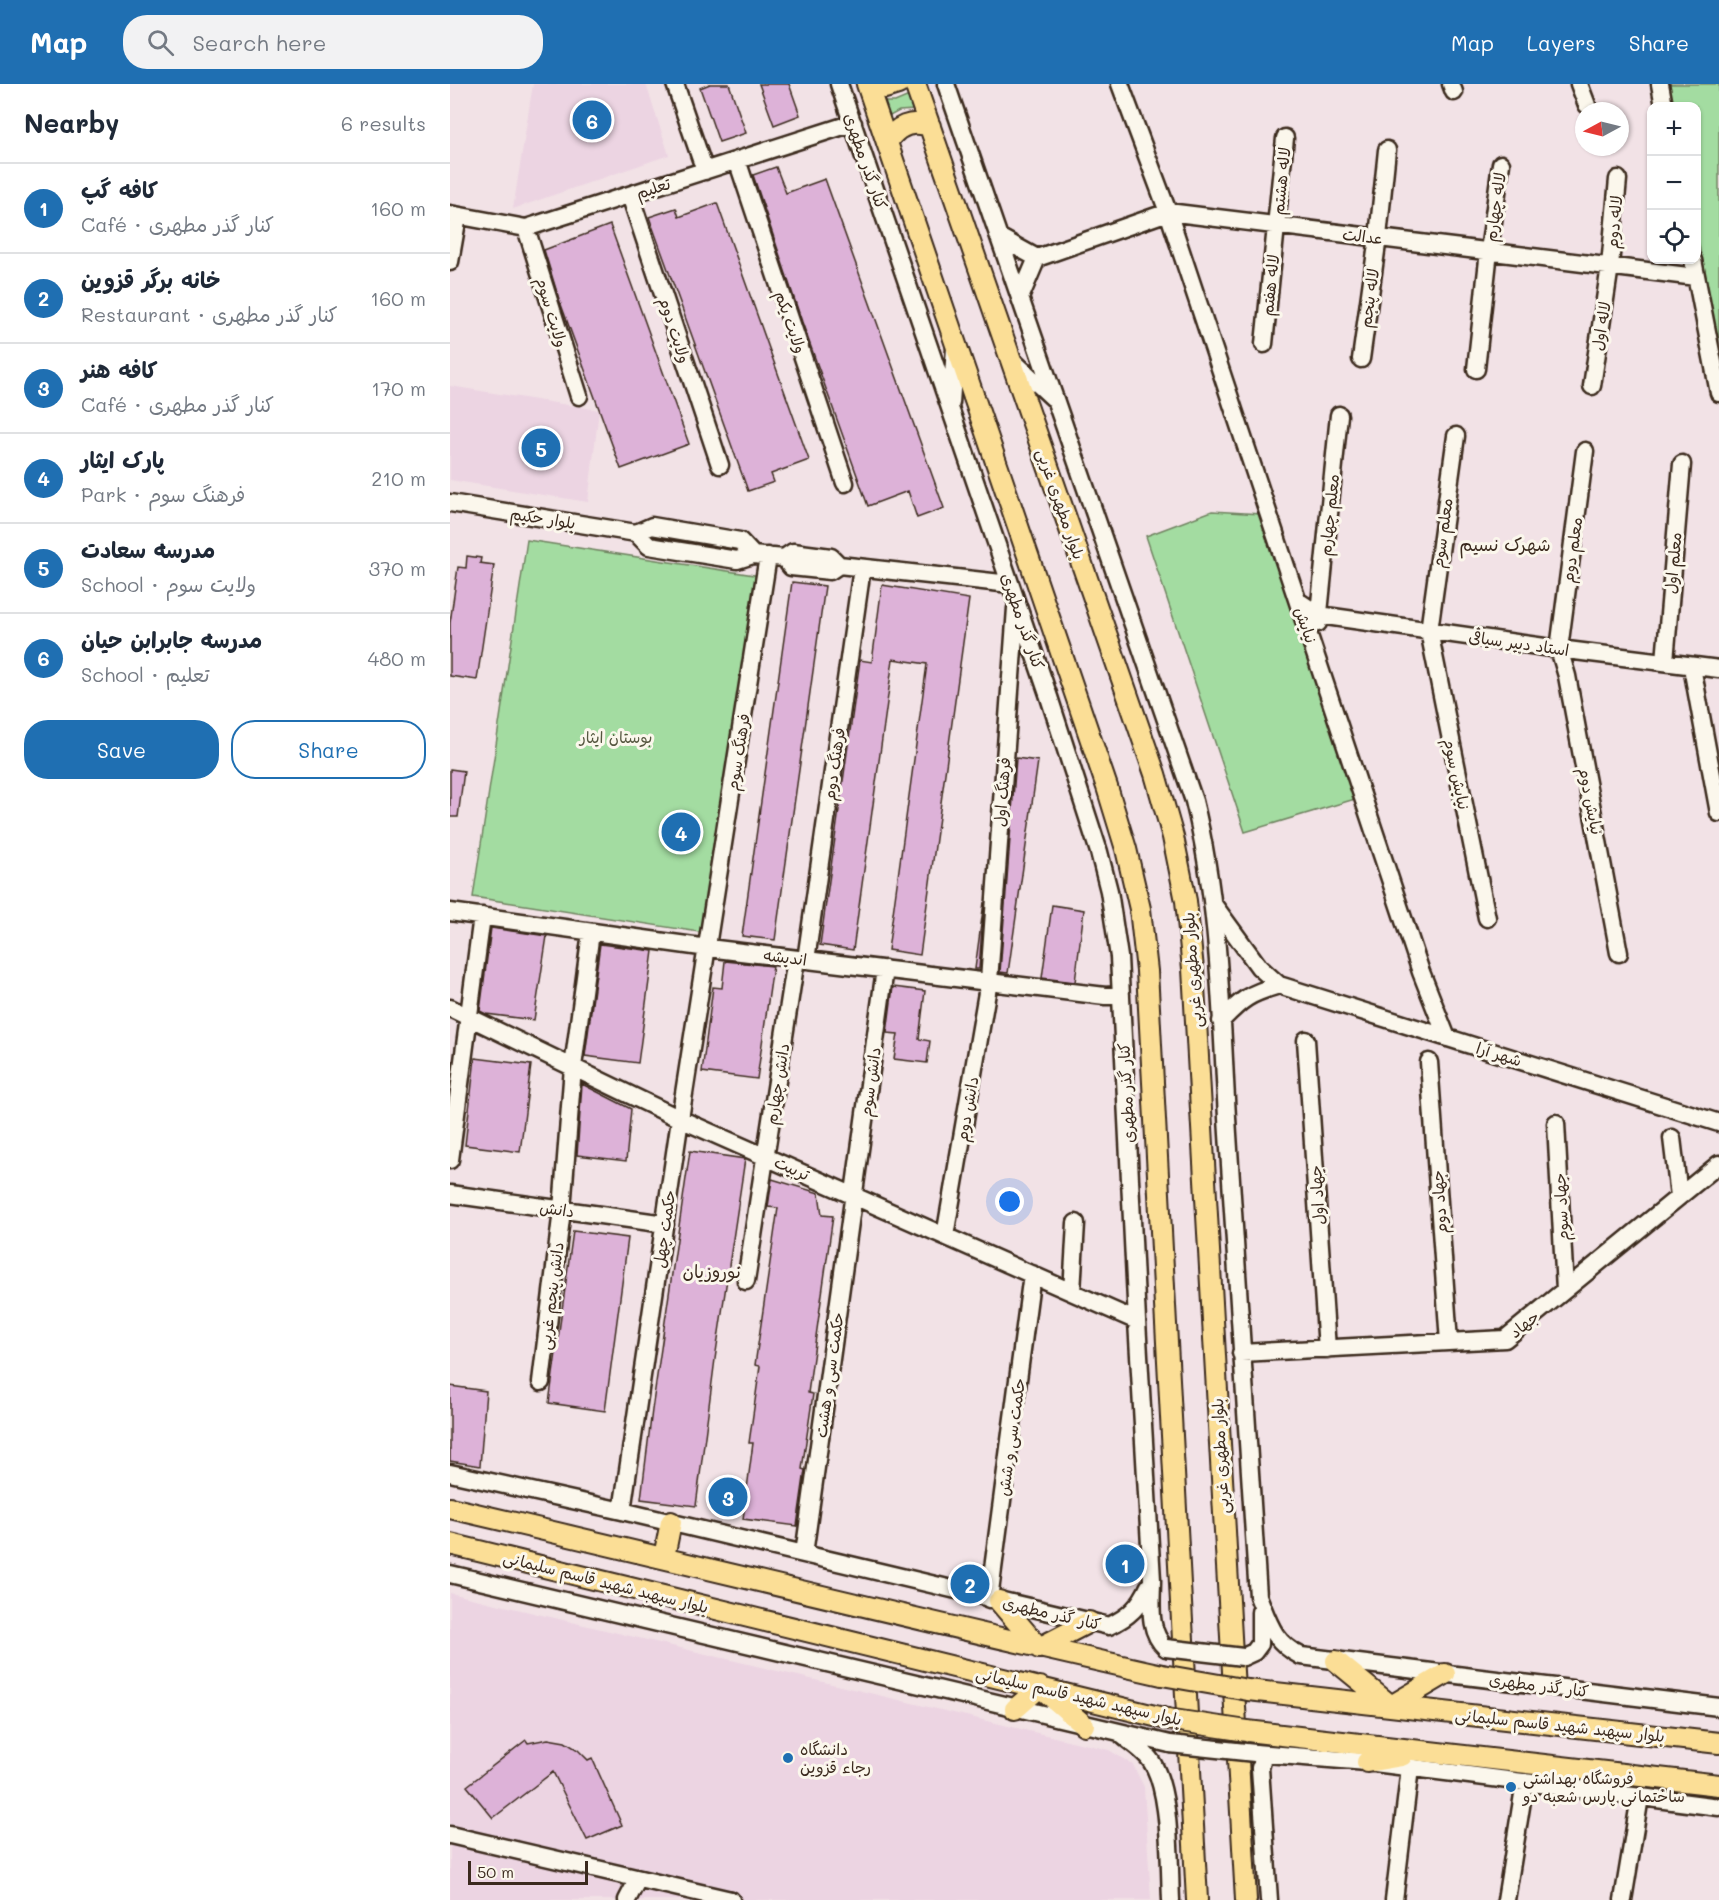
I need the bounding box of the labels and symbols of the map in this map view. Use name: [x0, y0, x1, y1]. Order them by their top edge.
pin: 6: [572, 98, 612, 142]
north arrow: [1575, 102, 1629, 156]
street label: کنار گذر مطهری: [840, 110, 893, 212]
street label: لاله هشتم: [1267, 146, 1297, 216]
street label: لاله چهارم: [1479, 171, 1513, 243]
street label: تعلیم: [633, 172, 674, 206]
street label: لاله دوم: [1601, 194, 1629, 250]
street label: عدالت: [1341, 223, 1385, 248]
street label: لاله هفتم: [1256, 253, 1286, 317]
street label: لاله پنجم: [1354, 267, 1386, 329]
street label: ولایت سوم: [529, 274, 573, 350]
street label: ولایت یکم: [768, 288, 812, 357]
street label: ولایت دوم: [652, 294, 696, 366]
street label: لاله اول: [1586, 300, 1615, 352]
pin: 5: [522, 426, 560, 470]
street label: بلوار مطهری غربی: [1032, 446, 1090, 562]
street label: معلم چهارم: [1314, 473, 1346, 557]
street label: معلم سوم: [1426, 497, 1460, 570]
street label: بلوار حکیم: [508, 502, 577, 536]
street label: معلم دوم: [1556, 516, 1589, 585]
street label: معلم اول: [1659, 531, 1689, 595]
district label: شهرک نسیم: [1459, 532, 1551, 559]
street label: کنار گذر مطهری: [997, 570, 1050, 672]
street label: نيايش: [1291, 604, 1322, 646]
street label: استاد دبیر سیاقی: [1468, 625, 1571, 660]
street label: فرهنگ سوم: [721, 712, 757, 793]
park label: بوستان ایثار: [578, 726, 652, 748]
street label: فرهنگ دوم: [818, 726, 852, 802]
street label: نیایش سوم: [1437, 736, 1475, 812]
street label: فرهنگ اول: [989, 756, 1014, 827]
street label: نیایش دوم: [1572, 766, 1608, 837]
pin: 4: [662, 810, 700, 855]
street label: بلوار مطهری غربی: [1177, 912, 1207, 1028]
street label: اندیشه: [762, 943, 808, 970]
street label: شهر آرا: [1474, 1037, 1524, 1070]
street label: دانش چهارم: [760, 1042, 796, 1127]
street label: کنار گذر مطهری: [1112, 1042, 1139, 1144]
street label: دانش سوم: [854, 1046, 888, 1119]
street label: دانش دوم: [950, 1075, 986, 1144]
street label: تربیت: [771, 1151, 813, 1185]
street label: جهاد اول: [1304, 1164, 1329, 1226]
street label: جهاد دوم: [1426, 1169, 1454, 1235]
street label: جهاد سوم: [1548, 1172, 1576, 1242]
your location: [995, 1187, 1024, 1216]
street label: حکمت چهل: [648, 1189, 680, 1269]
street label: دانش: [538, 1196, 576, 1221]
street label: دانش پنجم غربی: [533, 1241, 571, 1351]
district label: نوروزیان: [682, 1259, 742, 1283]
street label: جهاد: [1504, 1305, 1543, 1342]
street label: حکمت سی و هشت: [809, 1311, 849, 1439]
street label: حکمت سی و شش: [992, 1377, 1030, 1497]
street label: بلوار مطهری غربی: [1206, 1398, 1234, 1514]
pin: 3: [708, 1474, 748, 1520]
pin: 1: [1106, 1542, 1144, 1586]
street label: بلوار سپهبد شهید قاسم سلیمانی: [501, 1546, 711, 1620]
pin: 2: [950, 1562, 990, 1606]
street label: کنار گذر مطهری: [1001, 1591, 1104, 1634]
street label: بلوار سپهبد شهید قاسم سلیمانی: [973, 1662, 1184, 1732]
street label: کنار گذر مطهری: [1488, 1668, 1590, 1701]
street label: بلوار سپهبد شهید قاسم سلیمانی: [1454, 1703, 1666, 1749]
place label: دانشگاه رجاء قزوین: [800, 1738, 871, 1777]
marker: دانشگاه رجاء قزوین: [781, 1751, 795, 1765]
place label: فروشگاه بهداشتی ساختمانی پارس شعبه دو: [1521, 1767, 1685, 1807]
marker: فروشگاه بهداشتی ساختمانی پارس شعبه دو: [1504, 1780, 1518, 1794]
scale bar: [468, 1858, 588, 1886]

